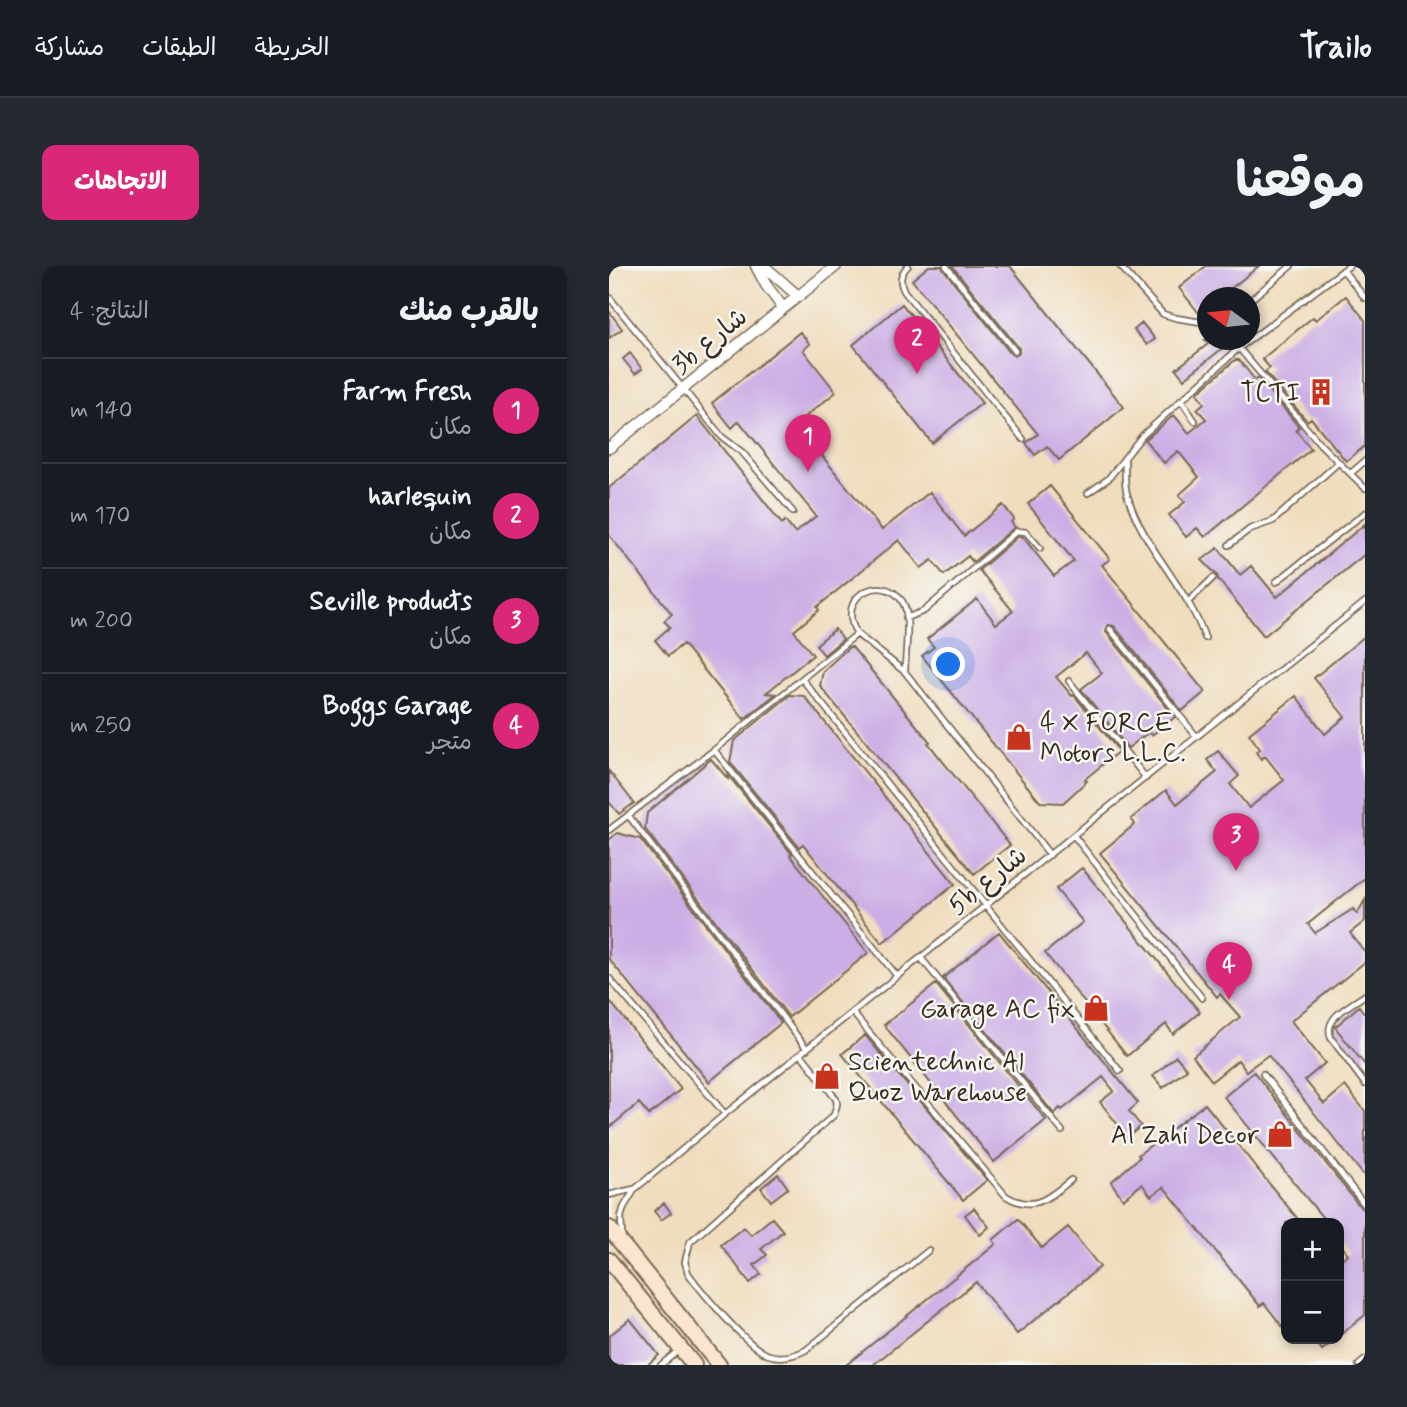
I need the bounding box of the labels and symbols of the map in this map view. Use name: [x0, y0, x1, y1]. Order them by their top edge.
north arrow: [1197, 287, 1260, 350]
street label: 3b شارع: [665, 301, 755, 382]
pin: 2: [894, 316, 940, 374]
place label: TCTI: [1240, 377, 1300, 411]
building icon: TCTI: [1306, 377, 1336, 407]
pin: 1: [785, 414, 831, 472]
your location: [931, 647, 965, 681]
place label: 4 X FORCE Motors L.L.C.: [1040, 707, 1186, 771]
shop icon: 4 X FORCE Motors L.L.C.: [1004, 722, 1034, 752]
pin: 3: [1213, 813, 1259, 871]
street label: 5b شارع: [942, 839, 1035, 924]
pin: 4: [1206, 942, 1252, 1000]
place label: Garage AC fix: [920, 993, 1075, 1029]
shop icon: Garage AC fix: [1081, 993, 1111, 1023]
place label: Scientechnic Al Quoz Warehouse: [848, 1046, 1027, 1110]
shop icon: Scientechnic Al Quoz Warehouse: [812, 1061, 842, 1091]
place label: Al Zahi Decor: [1111, 1119, 1260, 1153]
shop icon: Al Zahi Decor: [1265, 1119, 1295, 1149]

